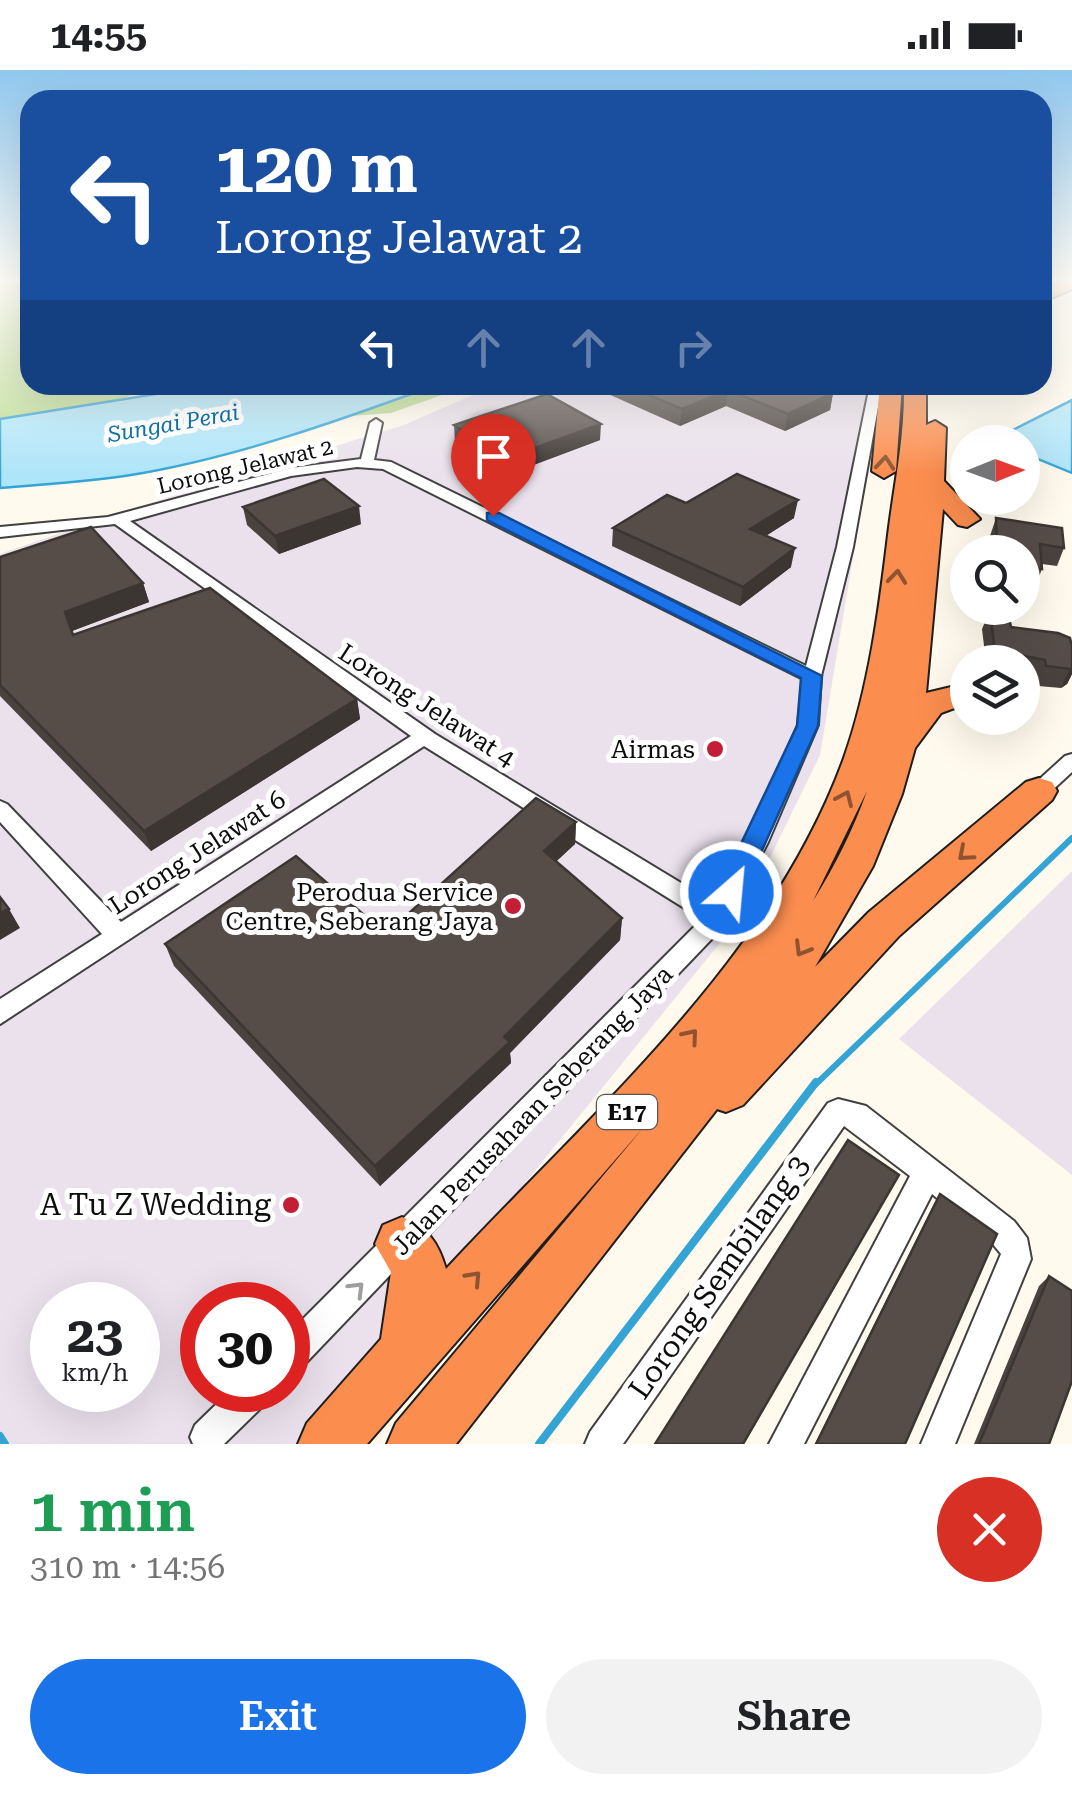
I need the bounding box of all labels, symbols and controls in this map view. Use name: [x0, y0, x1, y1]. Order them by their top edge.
text: 14:55: [50, 13, 147, 57]
text: 120 m: [215, 127, 418, 209]
icon: left: [50, 130, 180, 260]
text: Lorong Jelawat 2: [215, 211, 583, 264]
icon: left: [351, 320, 406, 375]
icon: ahead: [456, 320, 511, 375]
icon: ahead: [561, 320, 616, 375]
icon: right: [666, 320, 721, 375]
water label: Sungai Perai: [104, 400, 241, 448]
pin: [451, 414, 536, 517]
north arrow: [950, 425, 1040, 515]
map controls: [950, 425, 1040, 735]
icon: arrive: [466, 429, 521, 484]
street label: Lorong Jelawat 2: [155, 434, 335, 499]
one-way arrow: [873, 454, 895, 470]
button: search: [950, 535, 1040, 625]
one-way arrow: [885, 569, 907, 585]
street label: Lorong Jelawat 4: [333, 638, 520, 773]
button: layers: [950, 645, 1040, 735]
place label: Airmas: [611, 735, 695, 764]
marker: Airmas: [704, 738, 726, 760]
street label: Lorong Jelawat 6: [104, 785, 291, 920]
one-way arrow: [833, 790, 853, 808]
position arrow: [679, 840, 783, 944]
one-way arrow: [959, 843, 977, 861]
place label: Perodua Service Centre, Seberang Jaya: [226, 878, 493, 936]
marker: Perodua Service Centre, Seberang Jaya: [502, 895, 524, 917]
one-way arrow: [795, 938, 814, 956]
street label: Jalan Perusahaan Seberang Jaya: [386, 960, 679, 1261]
one-way arrow: [679, 1030, 697, 1048]
road number: E17: [597, 1095, 657, 1129]
street label: Lorong Sembilang 3: [621, 1148, 816, 1405]
place label: A Tu Z Wedding: [40, 1187, 271, 1222]
marker: A Tu Z Wedding: [280, 1194, 302, 1216]
one-way arrow: [462, 1271, 480, 1290]
speed limit sign: 30: [180, 1282, 310, 1412]
one-way arrow: [345, 1282, 363, 1300]
text: 23: [67, 1306, 123, 1364]
text: km/h: [62, 1358, 128, 1387]
text: 1 min: [30, 1475, 195, 1546]
button: close: [937, 1477, 1042, 1582]
text: 310 m · 14:56: [30, 1548, 225, 1586]
button: Exit: [30, 1659, 526, 1774]
button: Share: [546, 1659, 1042, 1774]

